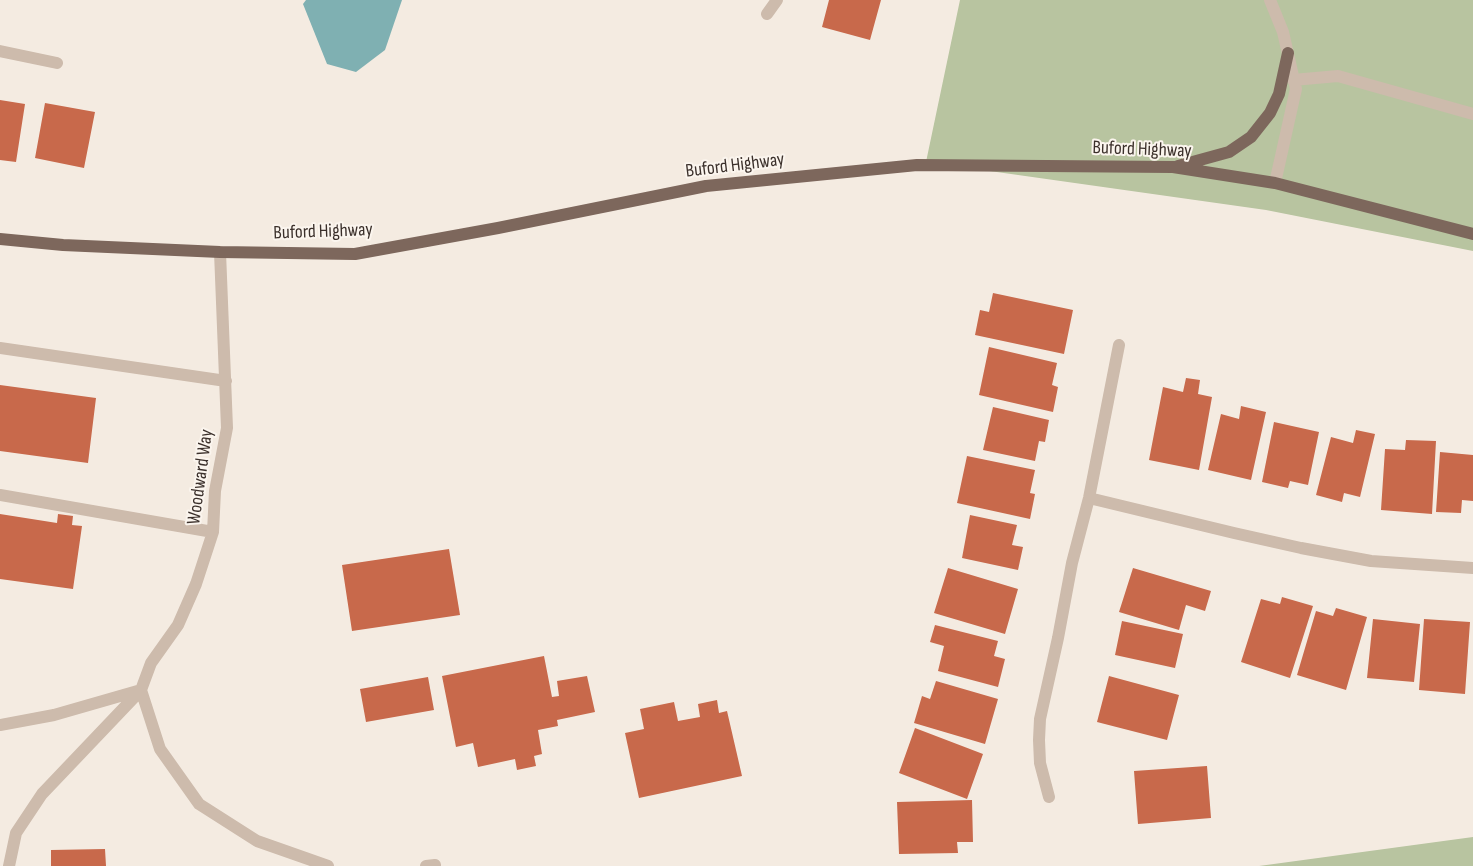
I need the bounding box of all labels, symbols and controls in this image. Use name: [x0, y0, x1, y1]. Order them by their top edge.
street label: Buford Highway: [1092, 137, 1192, 163]
street label: Buford Highway: [684, 149, 786, 183]
street label: Buford Highway: [273, 219, 373, 245]
street label: Woodward Way: [183, 428, 219, 526]

